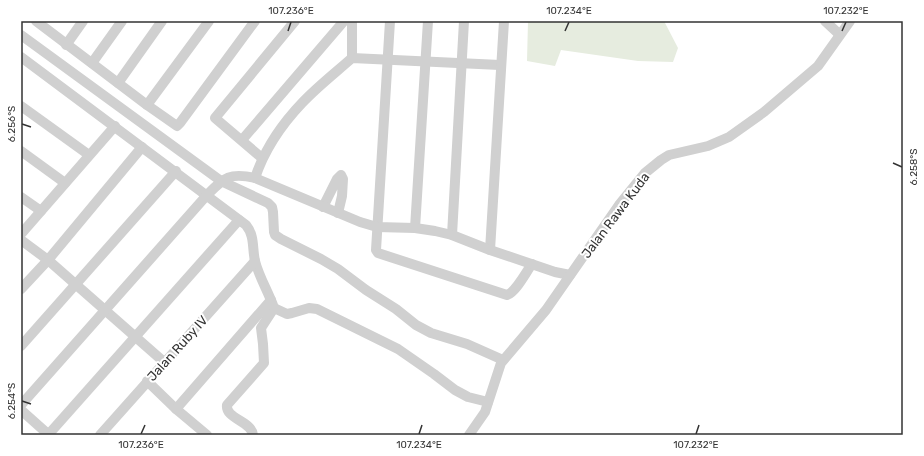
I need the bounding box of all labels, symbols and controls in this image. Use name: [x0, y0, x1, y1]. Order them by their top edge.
text: 107.236°E: [268, 5, 314, 17]
text: 107.234°E: [546, 5, 592, 17]
text: 107.232°E: [823, 5, 869, 17]
text: 6.256°S: [6, 106, 18, 142]
text: 6.258°S: [908, 149, 920, 185]
street label: Jalan Rawa Kuda: [578, 170, 652, 261]
street label: Jalan Ruby IV: [144, 312, 211, 384]
text: 6.254°S: [6, 383, 18, 419]
text: 107.236°E: [118, 439, 164, 451]
text: 107.234°E: [396, 439, 442, 451]
text: 107.232°E: [673, 439, 719, 451]

